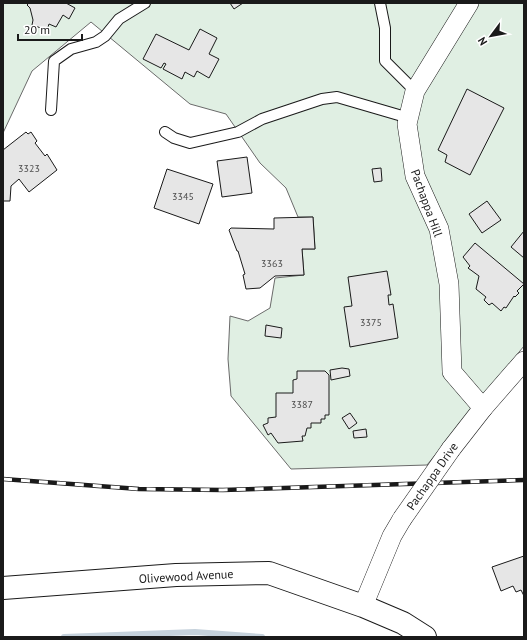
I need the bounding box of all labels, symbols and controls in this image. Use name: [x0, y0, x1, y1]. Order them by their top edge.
scale bar: [18, 16, 82, 42]
north arrow: [471, 16, 511, 56]
text: 20 m: [24, 22, 50, 37]
text: N: [475, 35, 490, 48]
house number: 3323: [18, 162, 40, 175]
street label: Pachappa Hill: [408, 167, 446, 239]
house number: 3345: [172, 190, 194, 203]
house number: 3363: [261, 257, 283, 270]
house number: 3375: [360, 316, 382, 329]
house number: 3387: [291, 398, 313, 411]
street label: Pachappa Drive: [403, 439, 461, 513]
street label: Olivewood Avenue: [138, 566, 234, 586]

